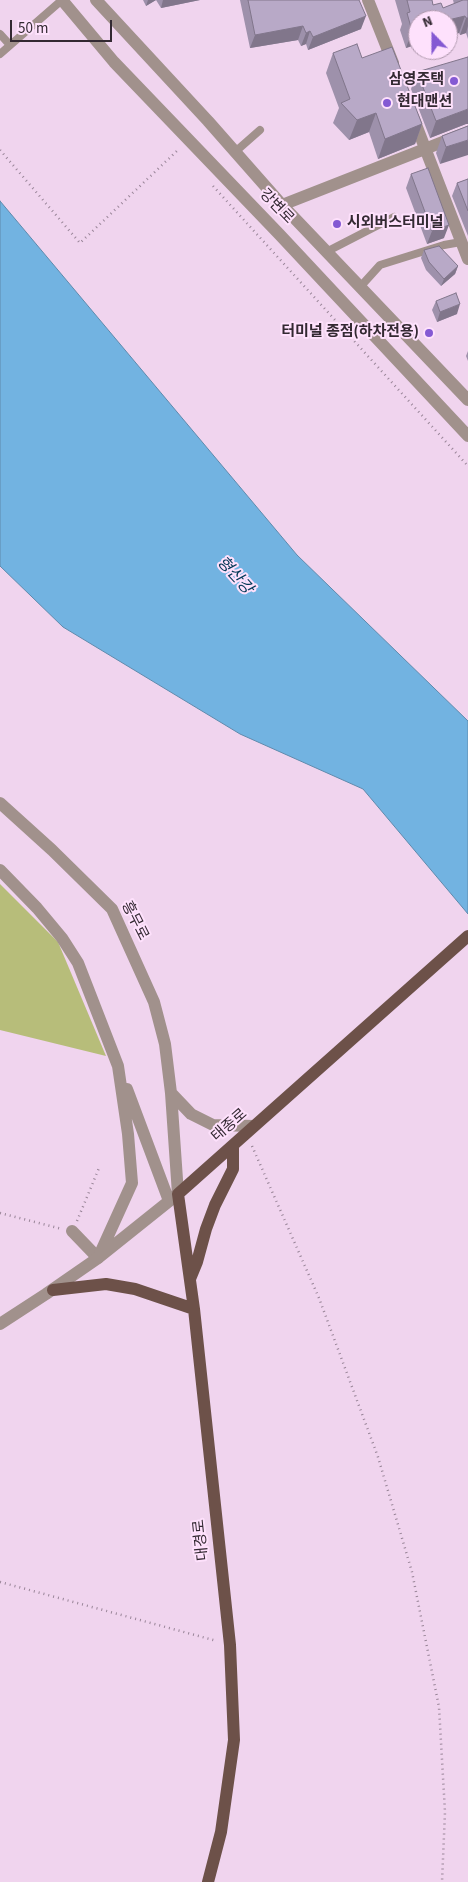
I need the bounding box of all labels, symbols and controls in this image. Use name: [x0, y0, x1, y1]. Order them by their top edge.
scale bar: [12, 10, 115, 42]
north arrow: [408, 10, 458, 60]
text: N: [420, 11, 436, 33]
text: 50 m: [18, 18, 48, 39]
place label: 삼영주택: [389, 72, 444, 90]
marker: 삼영주택: [448, 75, 460, 87]
place label: 현대맨션: [397, 94, 452, 112]
marker: 현대맨션: [381, 97, 393, 109]
street label: 강변로: [255, 186, 297, 228]
place label: 시외버스터미널: [347, 215, 444, 233]
marker: 시외버스터미널: [331, 218, 343, 230]
place label: 터미널 종점(하차전용): [281, 324, 419, 342]
marker: 터미널 종점(하차전용): [423, 327, 435, 339]
water label: 형산강: [212, 553, 256, 599]
street label: 흥무로: [117, 898, 151, 944]
street label: 태종로: [208, 1106, 252, 1146]
street label: 대경로: [191, 1518, 213, 1562]

